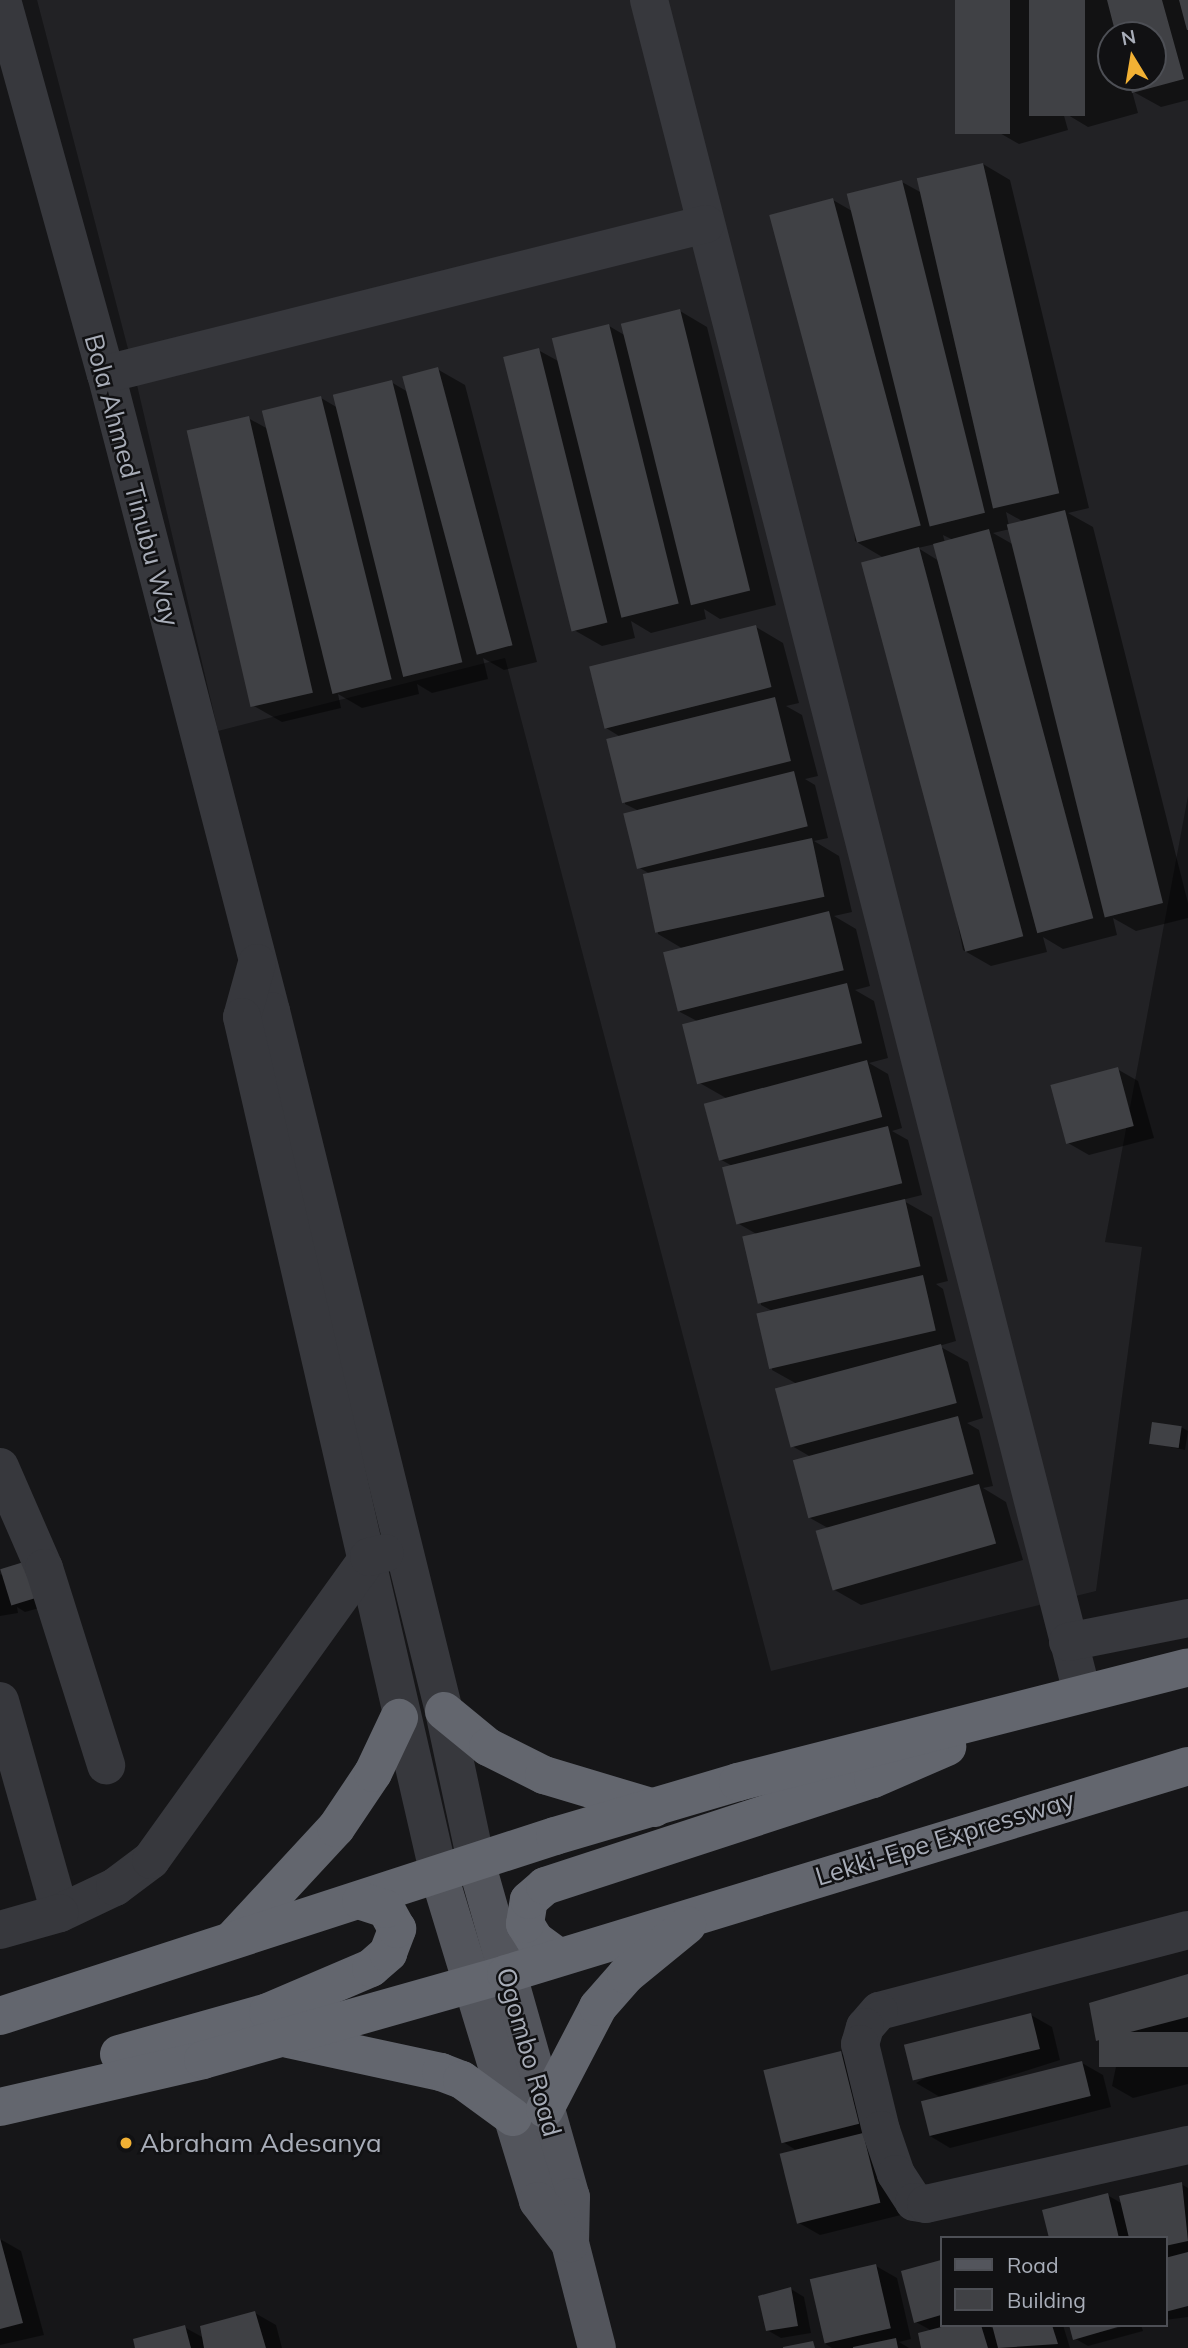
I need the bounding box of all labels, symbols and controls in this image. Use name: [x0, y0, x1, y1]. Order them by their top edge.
north arrow: [1097, 21, 1167, 91]
text: N: [1119, 24, 1138, 51]
street label: Bola Ahmed Tinubu Way: [78, 331, 186, 629]
street label: Lekki-Epe Expressway: [812, 1784, 1078, 1892]
street label: Ogombo Road: [490, 1964, 568, 2140]
place label: Abraham Adesanya: [140, 2127, 382, 2159]
marker: Abraham Adesanya: [118, 2135, 134, 2151]
legend: [940, 2236, 1167, 2327]
text: Road: [1007, 2252, 1058, 2278]
text: Building: [1007, 2287, 1086, 2313]

